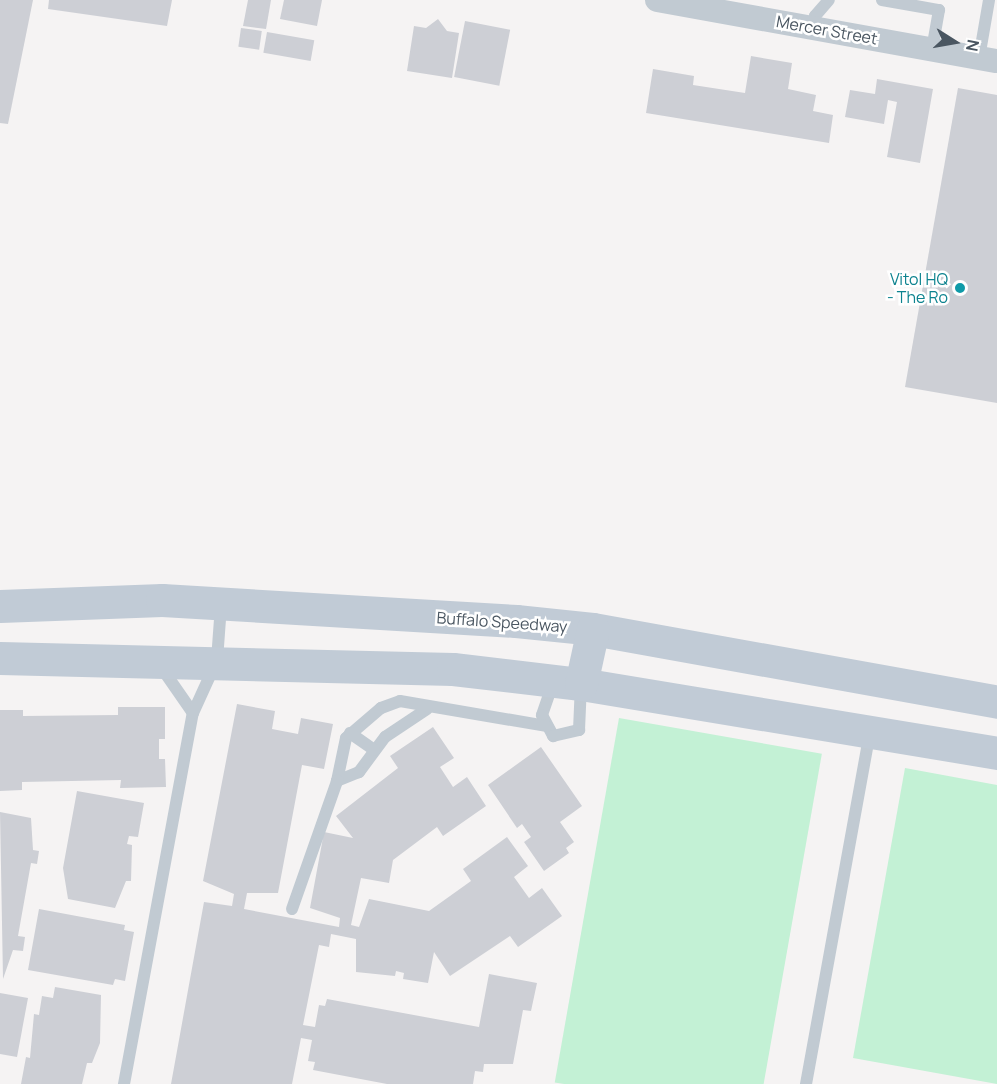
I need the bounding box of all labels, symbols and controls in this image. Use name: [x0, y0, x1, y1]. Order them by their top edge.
street label: Mercer Street: [775, 12, 879, 48]
north arrow: [925, 12, 985, 72]
text: N: [961, 38, 985, 53]
place label: Vitol HQ - The Ro: [887, 269, 948, 307]
marker: Vitol HQ - The Ro: [953, 281, 967, 295]
street label: Buffalo Speedway: [436, 608, 568, 636]

